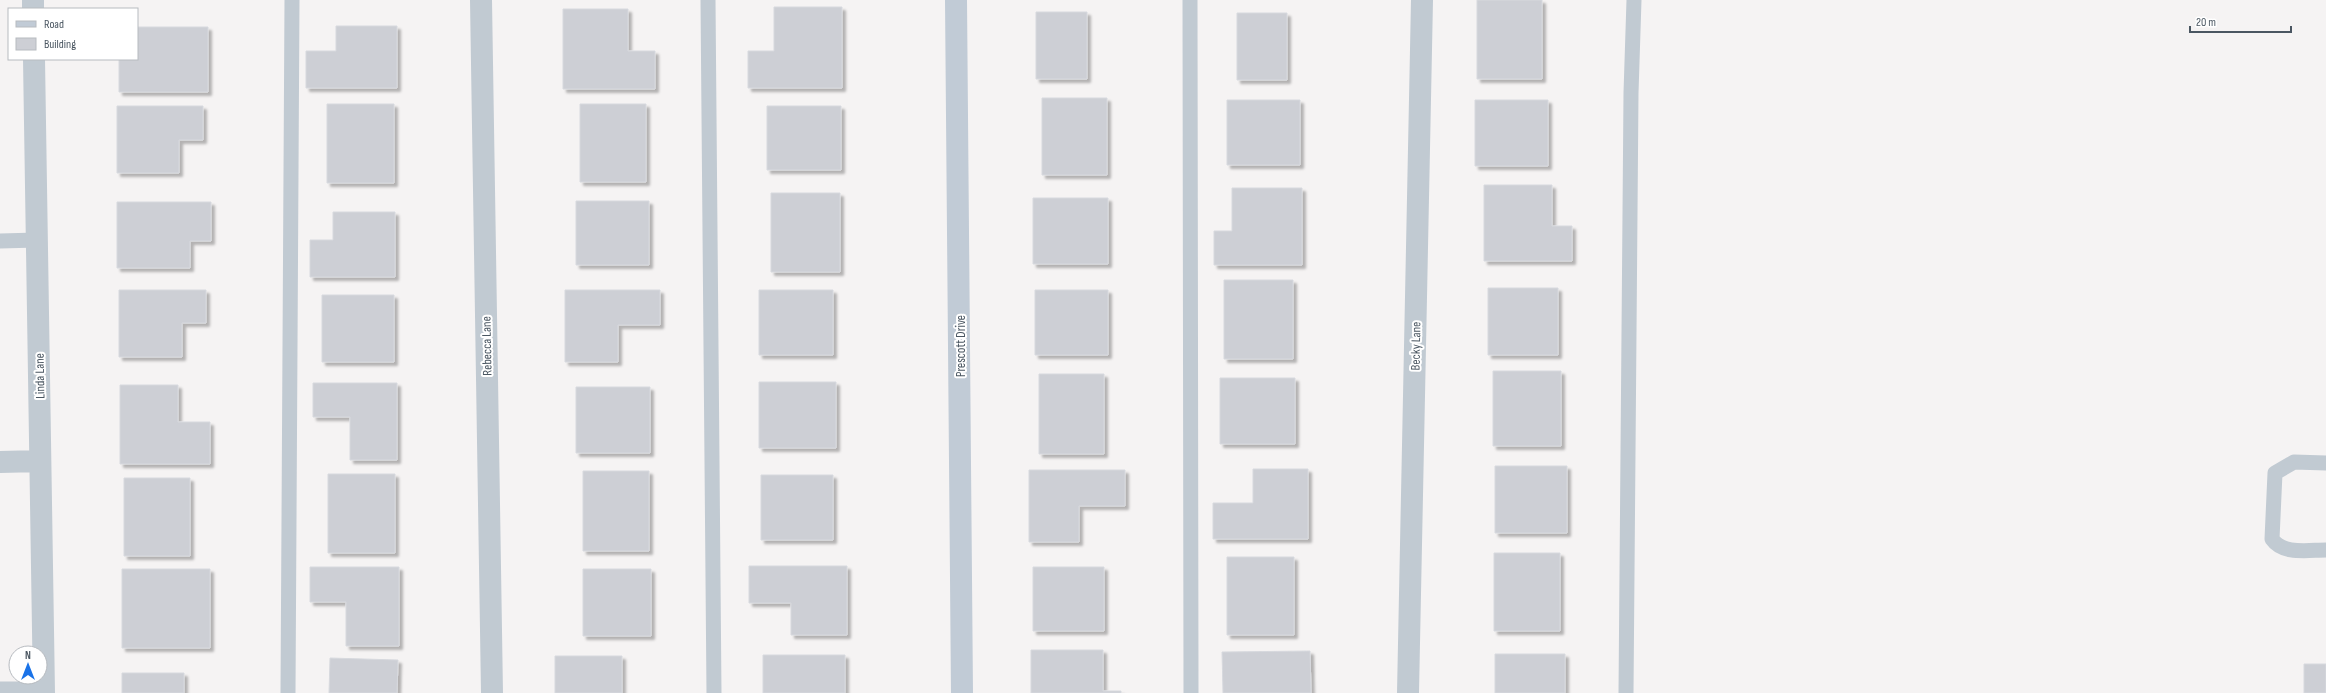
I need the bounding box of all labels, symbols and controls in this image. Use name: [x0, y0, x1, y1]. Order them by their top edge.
legend: [8, 8, 138, 60]
scale bar: [2190, 8, 2291, 34]
text: 20 m: [2196, 15, 2216, 30]
text: Road: [44, 17, 64, 32]
text: Building: [44, 37, 76, 52]
street label: Prescott Drive: [953, 315, 969, 377]
street label: Rebecca Lane: [478, 316, 496, 376]
street label: Becky Lane: [1408, 321, 1424, 371]
street label: Linda Lane: [32, 353, 48, 399]
north arrow: [8, 645, 48, 685]
text: N: [25, 649, 31, 662]

